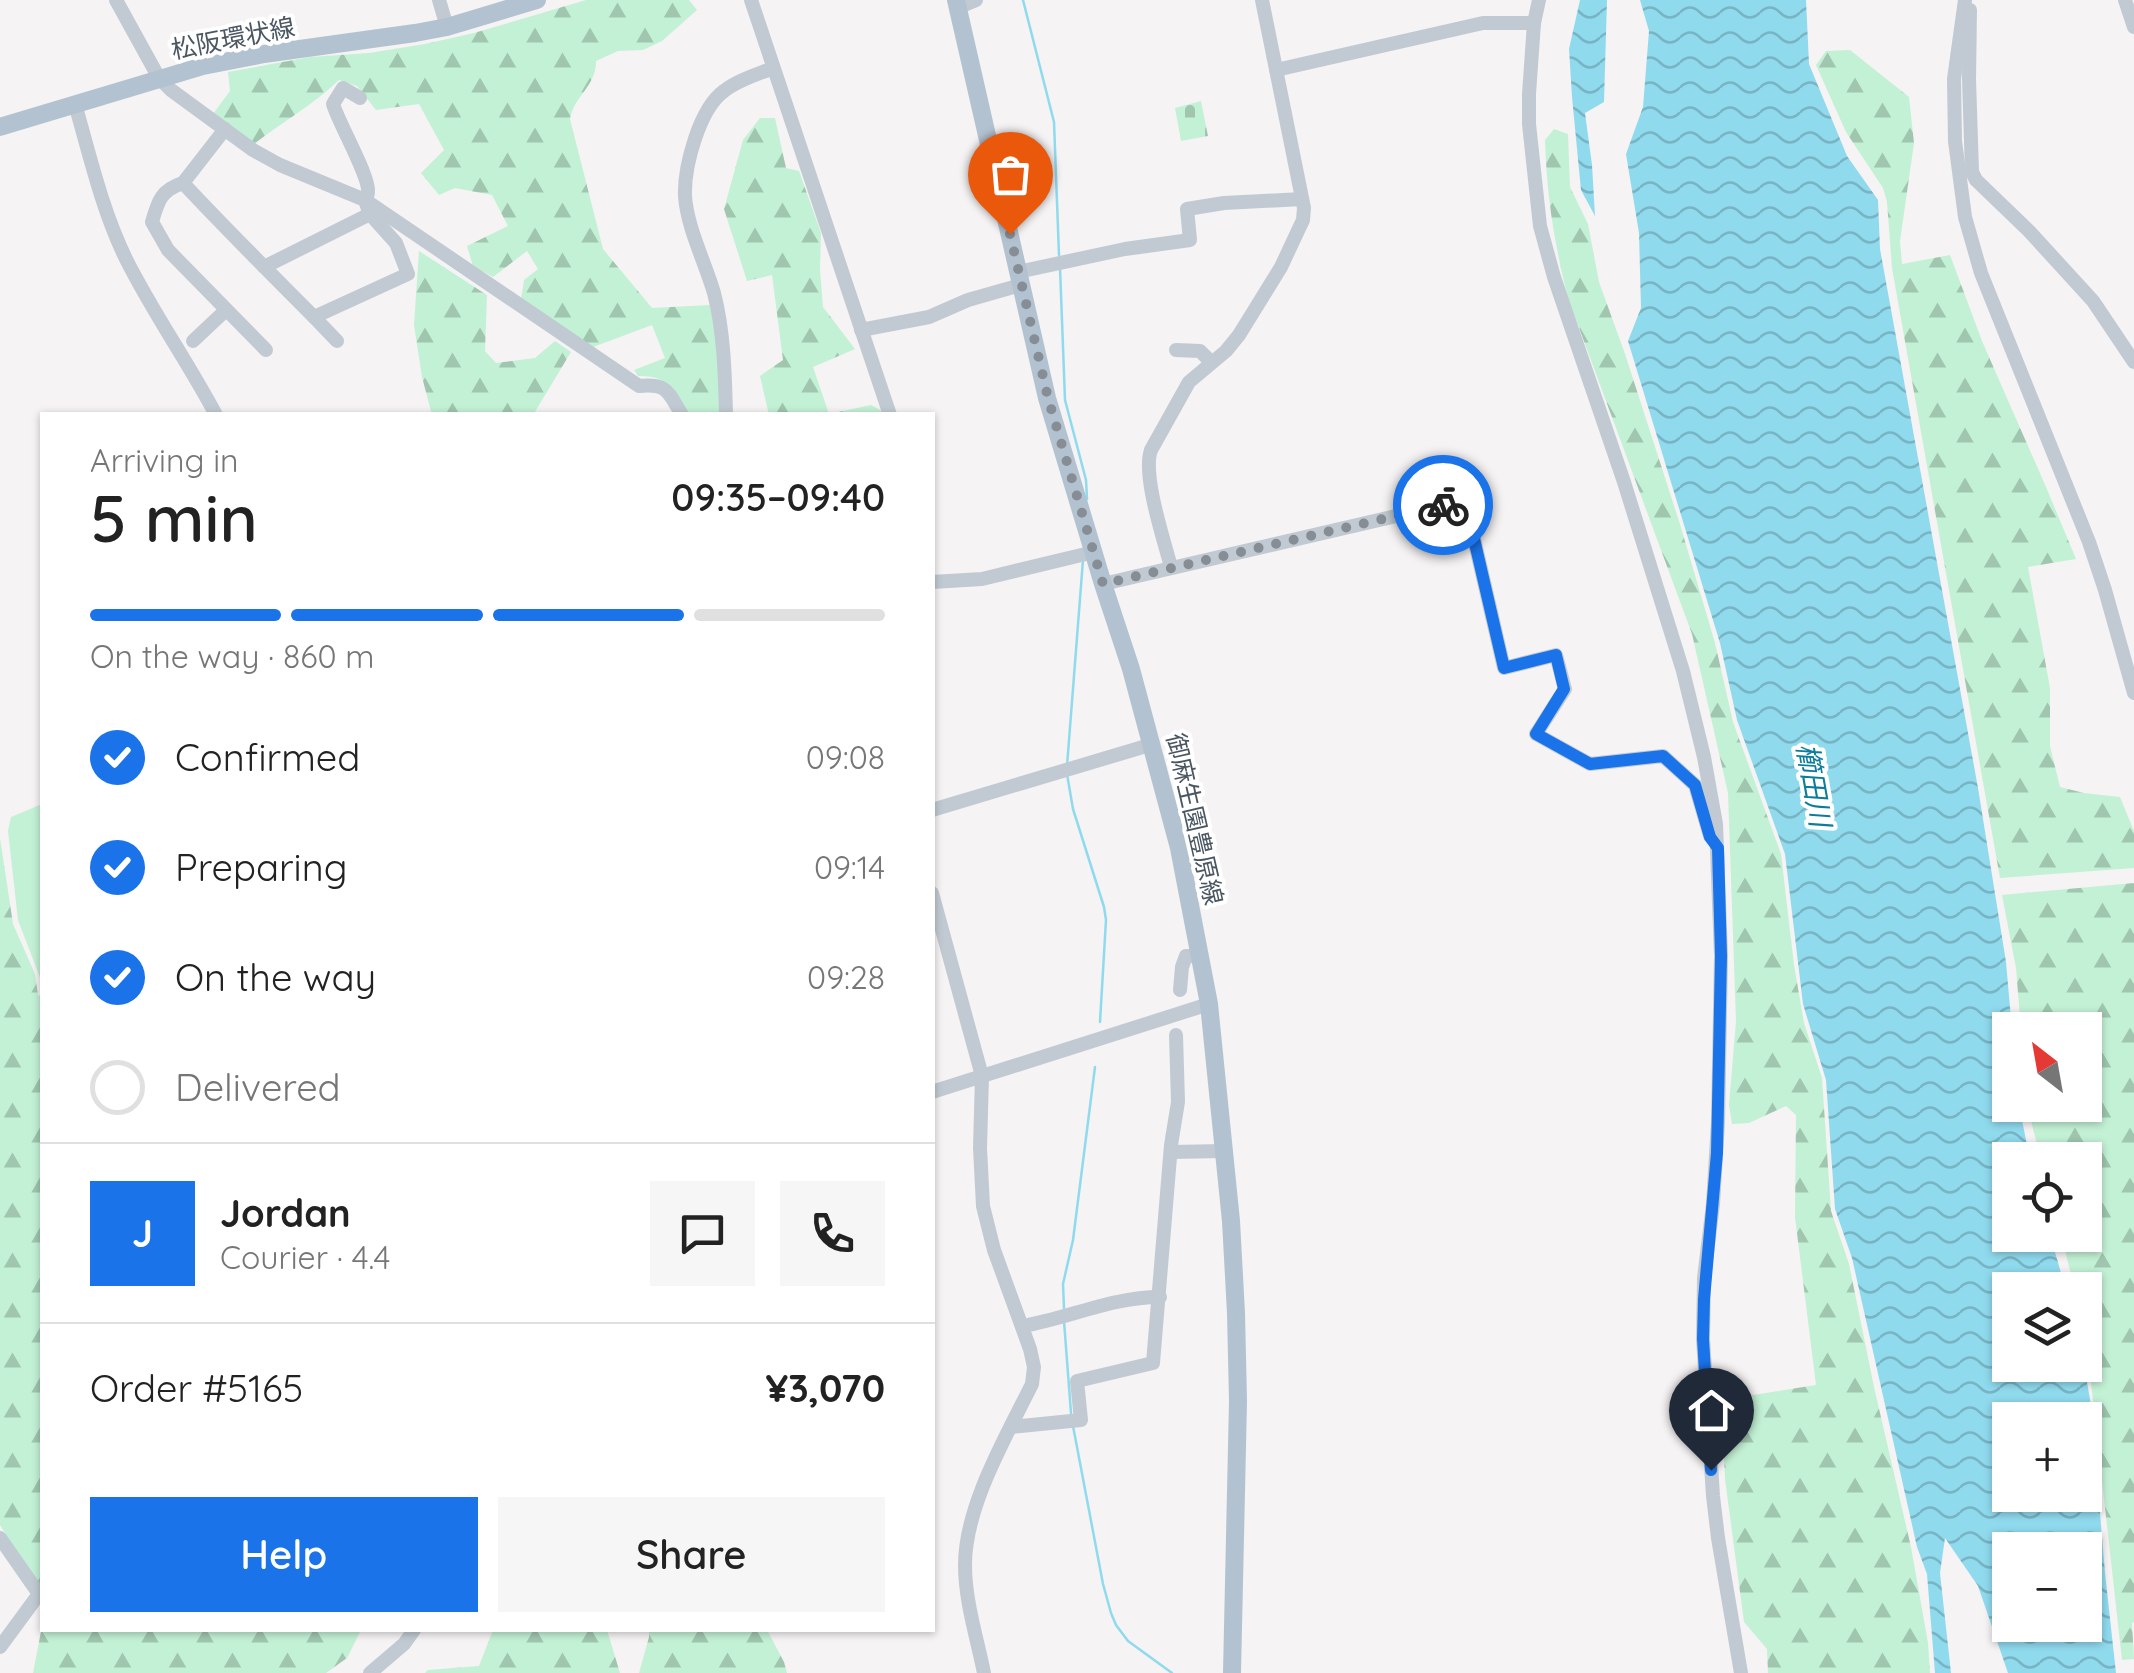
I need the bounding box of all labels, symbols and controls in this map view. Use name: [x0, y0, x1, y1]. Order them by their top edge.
street label: 松阪環状線: [169, 10, 297, 65]
pin: [968, 132, 1053, 235]
icon: bag: [983, 147, 1038, 202]
text: Arriving in: [90, 440, 239, 480]
courier: [1393, 455, 1493, 555]
text: 09:35–09:40: [671, 473, 885, 521]
text: 5 min: [90, 477, 258, 558]
icon: bike: [1416, 478, 1471, 533]
text: On the way · 860 m: [90, 636, 375, 676]
icon: check: [90, 730, 145, 785]
street label: 御麻生園豊原線: [1161, 730, 1230, 908]
text: Confirmed: [175, 733, 360, 781]
text: 09:08: [806, 737, 885, 777]
water label: 櫛田川: [1790, 741, 1840, 832]
icon: check: [90, 840, 145, 895]
text: Preparing: [175, 843, 347, 891]
text: 09:14: [814, 847, 885, 887]
icon: check: [90, 950, 145, 1005]
text: On the way: [175, 953, 376, 1001]
text: 09:28: [807, 957, 885, 997]
north arrow: [1992, 1012, 2102, 1122]
map controls: [1992, 1012, 2102, 1642]
text: Delivered: [175, 1063, 341, 1111]
button: locate: [1992, 1142, 2102, 1252]
button: chat: [650, 1181, 755, 1286]
button: phone: [780, 1181, 885, 1286]
text: Jordan: [220, 1189, 351, 1237]
text: J: [132, 1209, 153, 1257]
text: Courier · 4.4: [220, 1237, 390, 1277]
button: layers: [1992, 1272, 2102, 1382]
text: Order #5165: [90, 1364, 303, 1412]
text: ¥3,070: [765, 1364, 885, 1412]
pin: [1669, 1368, 1754, 1471]
icon: home: [1684, 1383, 1739, 1438]
button: +: [1992, 1402, 2102, 1512]
button: Help: [90, 1497, 478, 1612]
button: Share: [498, 1497, 885, 1612]
button: −: [1992, 1532, 2102, 1642]

